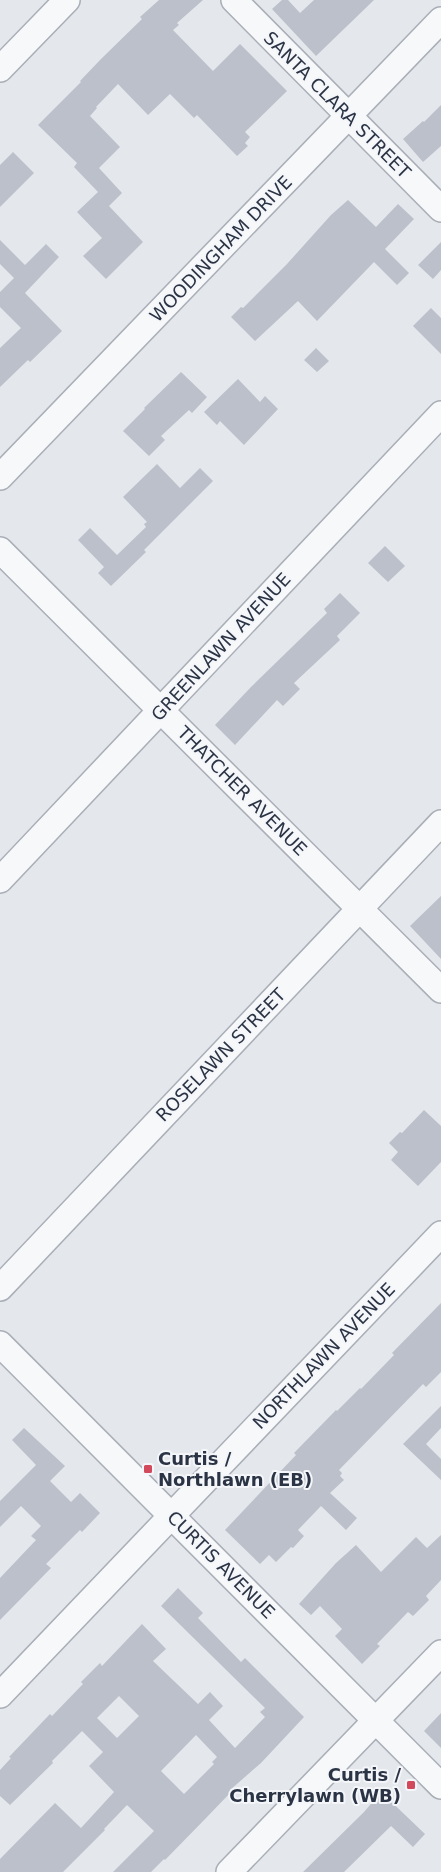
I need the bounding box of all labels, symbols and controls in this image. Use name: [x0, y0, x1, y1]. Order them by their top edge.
street label: SANTA CLARA STREET: [260, 27, 416, 183]
street label: WOODINGHAM DRIVE: [145, 171, 296, 326]
street label: GREENLAWN AVENUE: [147, 568, 295, 725]
street label: THATCHER AVENUE: [173, 721, 311, 860]
street label: ROSELAWN STREET: [152, 983, 290, 1126]
street label: NORTHLAWN AVENUE: [248, 1278, 399, 1433]
place label: Curtis / Northlawn (EB): [158, 1448, 312, 1490]
marker: Curtis / Northlawn (EB): [142, 1463, 154, 1475]
street label: CURTIS AVENUE: [163, 1507, 279, 1623]
place label: Curtis / Cherrylawn (WB): [229, 1764, 401, 1806]
marker: Curtis / Cherrylawn (WB): [405, 1779, 417, 1791]

